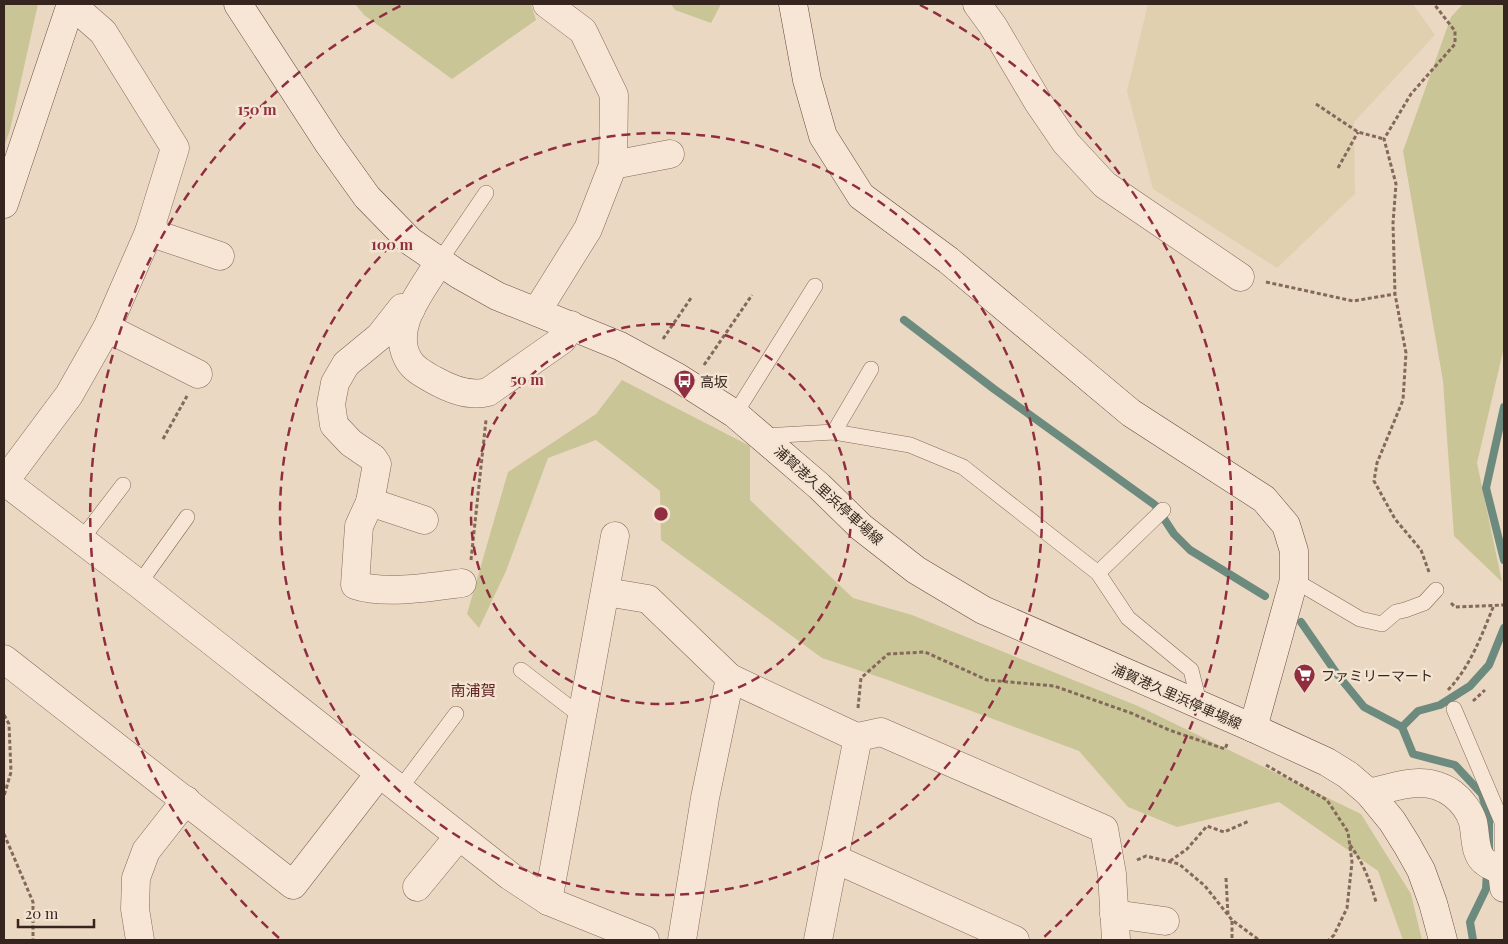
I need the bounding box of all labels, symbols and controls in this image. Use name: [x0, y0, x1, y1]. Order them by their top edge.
text: 150 m: [237, 99, 277, 119]
text: 100 m: [371, 234, 414, 254]
text: 50 m: [510, 369, 544, 389]
bus stop icon: 高坂: [672, 369, 696, 400]
place label: 高坂: [700, 372, 728, 391]
street label: 浦賀港久里浜停車場線: [771, 441, 887, 549]
centre of rings: [652, 505, 670, 523]
street label: 浦賀港久里浜停車場線: [1109, 659, 1245, 733]
supermarket icon: ファミリーマート: [1293, 663, 1317, 694]
place label: ファミリーマート: [1321, 666, 1433, 685]
district label: 南浦賀: [450, 680, 496, 700]
scale bar: [18, 896, 94, 928]
text: 20 m: [25, 903, 59, 923]

